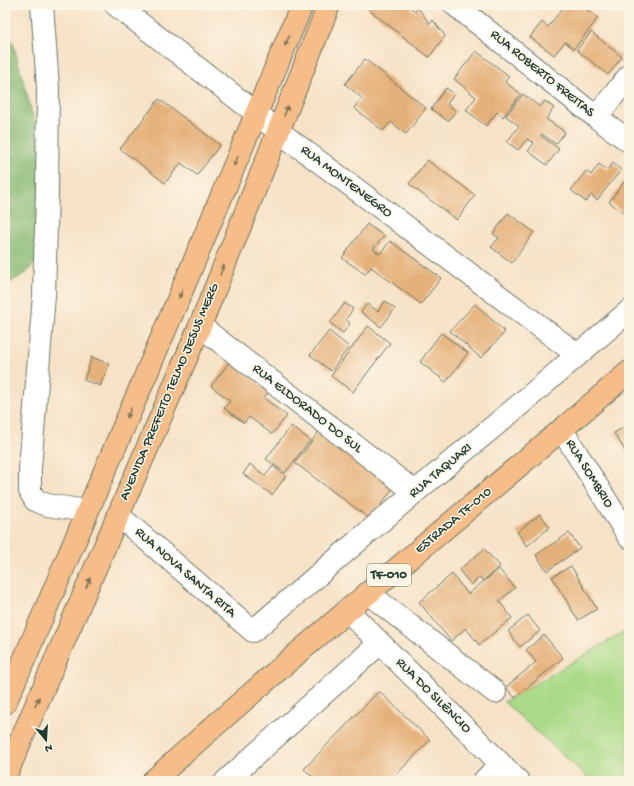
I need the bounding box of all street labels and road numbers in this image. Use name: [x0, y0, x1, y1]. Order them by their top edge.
street label: RUA ROBERTO FREITAS: [486, 27, 598, 122]
street label: RUA MONTENEGRO: [297, 142, 396, 222]
street label: AVENIDA PREFEITO TELMO JESUS MERG: [116, 280, 224, 503]
street label: RUA ELDORADO DO SUL: [248, 361, 366, 458]
street label: RUA SOMBRIO: [561, 436, 617, 512]
street label: RUA TAQUARI: [406, 440, 476, 502]
street label: ESTRADA TF-010: [412, 484, 496, 558]
street label: RUA NOVA SANTA RITA: [131, 524, 240, 622]
road number: TF-010: [367, 564, 411, 586]
street label: RUA DO SILÊNCIO: [392, 655, 475, 738]

